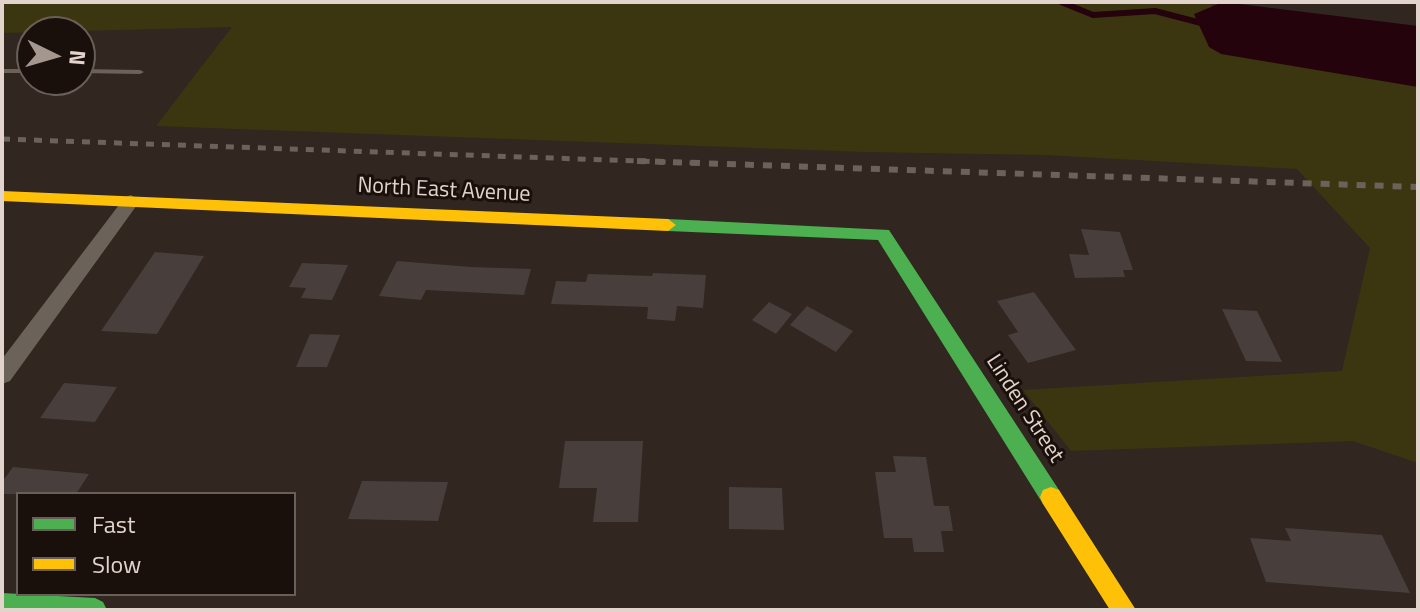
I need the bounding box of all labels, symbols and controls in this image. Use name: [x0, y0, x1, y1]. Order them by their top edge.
north arrow: [16, 16, 96, 96]
text: N: [60, 49, 96, 67]
street label: North East Avenue: [357, 173, 531, 209]
street label: Linden Street: [979, 350, 1069, 468]
legend: [16, 492, 296, 596]
text: Fast: [92, 506, 135, 542]
text: Slow: [92, 546, 141, 582]

